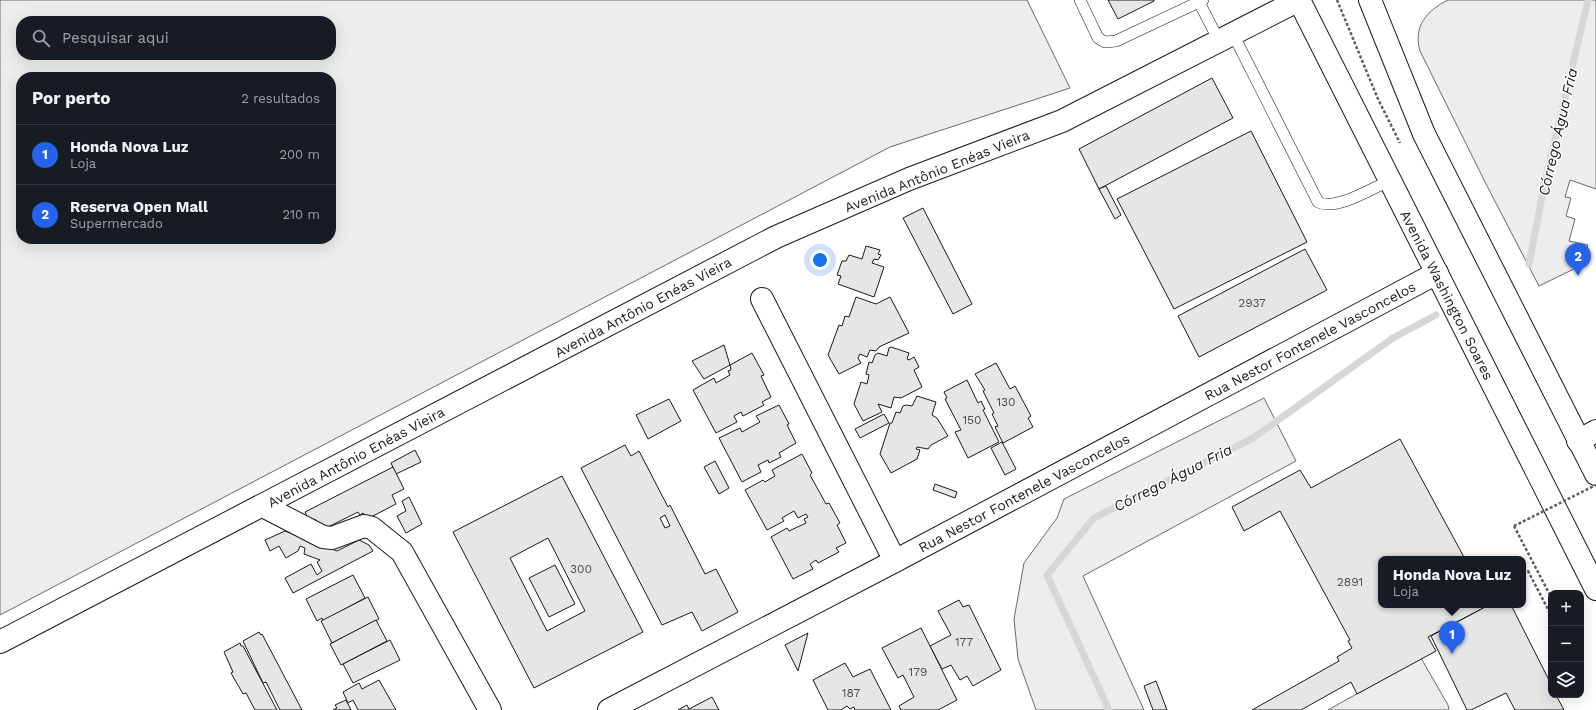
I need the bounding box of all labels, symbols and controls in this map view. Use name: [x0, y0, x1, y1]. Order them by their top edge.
search box: [16, 16, 336, 60]
icon: search: [30, 27, 52, 49]
text: Pesquisar aqui: [62, 29, 169, 47]
water label: Córrego Água Fria: [1535, 66, 1581, 198]
text: Por perto: [32, 88, 110, 108]
text: 2 resultados: [241, 91, 320, 106]
street label: Avenida Antônio Enéas Vieira: [842, 126, 1032, 216]
text: Honda Nova Luz: [70, 138, 189, 156]
text: 1: [42, 147, 48, 162]
text: 200 m: [279, 147, 320, 162]
text: Loja: [70, 156, 96, 171]
text: Reserva Open Mall: [70, 198, 208, 216]
text: 2: [41, 207, 49, 222]
text: 210 m: [282, 207, 320, 222]
street label: Avenida Washington Soares: [1397, 208, 1497, 382]
text: Supermercado: [70, 216, 163, 231]
pin: 2: [1565, 243, 1591, 276]
your location: [810, 250, 830, 270]
street label: Avenida Antônio Enéas Vieira: [552, 253, 734, 361]
street label: Rua Nestor Fontenele Vasconcelos: [1202, 278, 1418, 404]
house number: 2937: [1238, 296, 1266, 310]
house number: 130: [996, 395, 1016, 409]
street label: Avenida Antônio Enéas Vieira: [265, 403, 447, 511]
house number: 150: [962, 413, 982, 427]
street label: Rua Nestor Fontenele Vasconcelos: [916, 430, 1132, 556]
water label: Córrego Água Fria: [1111, 440, 1235, 516]
popup: [1378, 556, 1526, 608]
house number: 300: [570, 562, 592, 576]
text: Honda Nova Luz: [1393, 566, 1511, 584]
house number: 2891: [1337, 575, 1363, 589]
text: Loja: [1393, 584, 1419, 599]
map controls: [1548, 590, 1584, 698]
button: +: [1548, 590, 1584, 626]
pin: 1: [1439, 621, 1465, 654]
button: −: [1548, 626, 1584, 662]
house number: 177: [955, 635, 973, 649]
button: layers: [1548, 662, 1584, 698]
house number: 179: [909, 665, 927, 679]
house number: 187: [842, 686, 860, 700]

